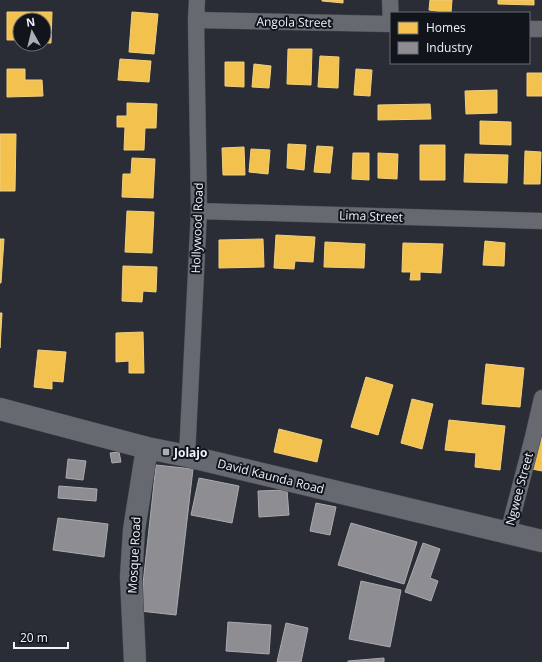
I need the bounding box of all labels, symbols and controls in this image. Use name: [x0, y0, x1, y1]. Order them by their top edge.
north arrow: [12, 12, 52, 52]
legend: [390, 12, 530, 64]
street label: Angola Street: [256, 13, 332, 31]
text: N: [25, 14, 36, 30]
text: Homes: [426, 19, 466, 36]
text: Industry: [426, 39, 473, 56]
street label: Hollywood Road: [187, 182, 207, 274]
street label: Lima Street: [339, 206, 403, 226]
place label: Jolajo: [173, 444, 207, 461]
marker: Jolajo: [161, 447, 171, 457]
street label: Ngwee Street: [501, 451, 537, 527]
street label: David Kaunda Road: [216, 455, 326, 497]
street label: Mosque Road: [123, 516, 145, 594]
scale bar: [14, 624, 68, 650]
text: 20 m: [20, 629, 48, 646]

